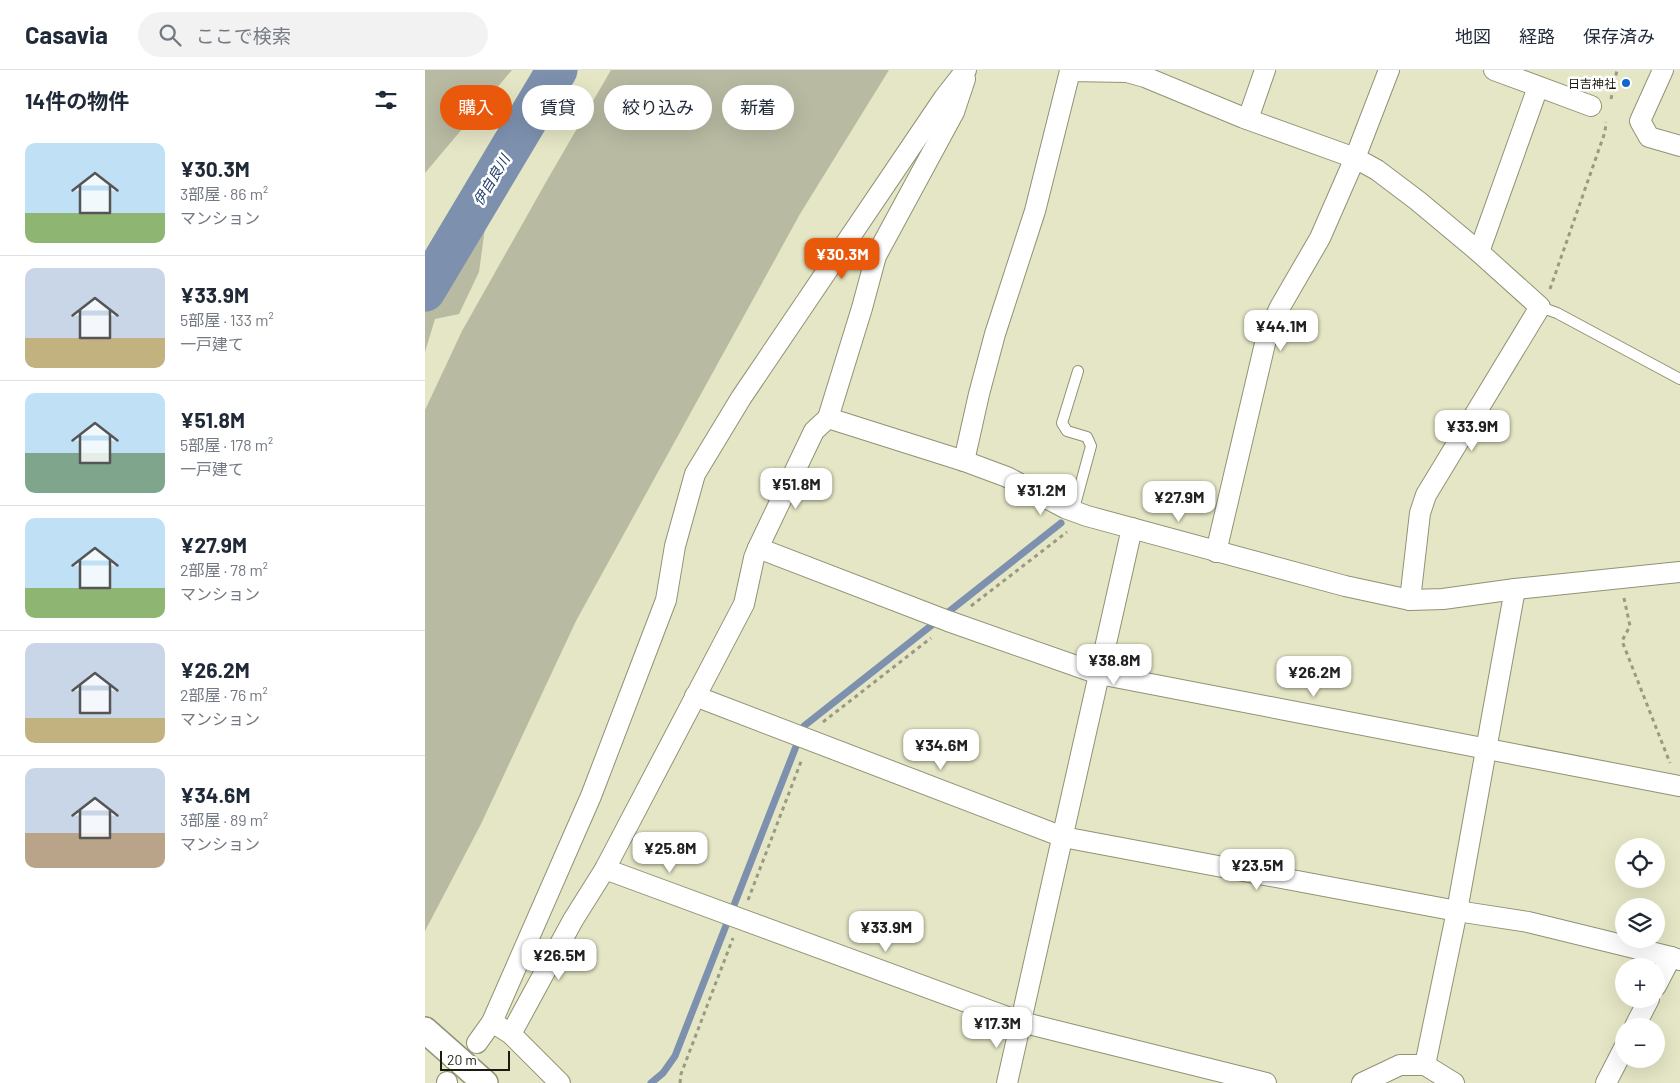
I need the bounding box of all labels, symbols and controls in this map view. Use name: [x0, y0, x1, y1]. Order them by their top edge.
search box: [138, 12, 488, 57]
text: Casavia: [25, 20, 108, 49]
icon: search: [156, 21, 184, 49]
text: ここで検索: [196, 24, 291, 47]
text: 地図: [1455, 25, 1491, 47]
text: 経路: [1519, 25, 1555, 47]
text: 保存済み: [1583, 25, 1655, 47]
place label: 日吉神社: [1568, 76, 1616, 90]
marker: 日吉神社: [1620, 77, 1632, 89]
chip: 購入: [440, 85, 512, 130]
chip: 賃貸: [522, 85, 594, 130]
chip: 絞り込み: [604, 85, 712, 130]
chip: 新着: [722, 85, 794, 130]
icon: filters: [372, 86, 400, 114]
text: 14件の物件: [25, 88, 129, 113]
water label: 伊自良川: [469, 150, 514, 208]
text: ¥30.3M: [180, 156, 250, 181]
icon: home: [65, 163, 125, 223]
text: 3部屋 · 86 m²: [180, 184, 268, 203]
text: マンション: [180, 208, 260, 227]
pin: ¥30.3M: [801, 238, 883, 280]
text: ¥30.3M: [815, 244, 869, 263]
text: ¥33.9M: [180, 282, 249, 307]
icon: home: [65, 288, 125, 348]
text: 5部屋 · 133 m²: [180, 310, 274, 329]
pin: ¥44.1M: [1240, 310, 1322, 352]
text: ¥44.1M: [1255, 316, 1307, 335]
text: 一戸建て: [180, 334, 244, 353]
text: ¥51.8M: [180, 407, 245, 432]
pin: ¥33.9M: [1431, 410, 1513, 452]
icon: home: [65, 413, 125, 473]
text: ¥33.9M: [1446, 416, 1498, 435]
text: 5部屋 · 178 m²: [180, 435, 273, 454]
text: 一戸建て: [180, 459, 244, 478]
pin: ¥51.8M: [755, 468, 837, 510]
text: ¥51.8M: [771, 474, 821, 493]
pin: ¥31.2M: [1000, 474, 1082, 516]
text: ¥31.2M: [1016, 480, 1066, 499]
pin: ¥27.9M: [1138, 480, 1220, 523]
text: ¥27.9M: [1153, 487, 1205, 506]
text: ¥27.9M: [180, 532, 247, 557]
icon: home: [65, 538, 125, 598]
text: 2部屋 · 78 m²: [180, 560, 268, 579]
text: マンション: [180, 584, 260, 603]
pin: ¥38.8M: [1073, 644, 1155, 686]
text: ¥38.8M: [1088, 650, 1140, 669]
pin: ¥26.2M: [1273, 656, 1355, 698]
text: ¥26.2M: [180, 657, 250, 682]
text: ¥26.2M: [1287, 662, 1341, 681]
icon: home: [65, 663, 125, 723]
text: 2部屋 · 76 m²: [180, 685, 268, 704]
text: マンション: [180, 709, 260, 728]
pin: ¥34.6M: [900, 728, 982, 771]
text: ¥34.6M: [914, 735, 968, 754]
text: ¥34.6M: [180, 782, 250, 807]
icon: home: [65, 788, 125, 848]
text: 3部屋 · 89 m²: [180, 810, 268, 829]
pin: ¥25.8M: [629, 832, 711, 874]
text: マンション: [180, 834, 260, 853]
text: ¥25.8M: [644, 838, 696, 857]
map controls: [1615, 838, 1665, 1068]
button: locate: [1615, 838, 1665, 888]
pin: ¥23.5M: [1216, 848, 1298, 891]
text: ¥23.5M: [1231, 855, 1283, 874]
button: layers: [1615, 898, 1665, 948]
pin: ¥33.9M: [845, 910, 927, 953]
text: ¥33.9M: [860, 917, 912, 936]
pin: ¥26.5M: [518, 938, 600, 981]
text: ¥26.5M: [533, 945, 585, 964]
button: +: [1615, 958, 1665, 1008]
pin: ¥17.3M: [956, 1006, 1038, 1049]
text: ¥17.3M: [973, 1013, 1021, 1032]
button: −: [1615, 1018, 1665, 1068]
scale bar: [440, 1048, 510, 1071]
text: 20 m: [447, 1051, 477, 1068]

